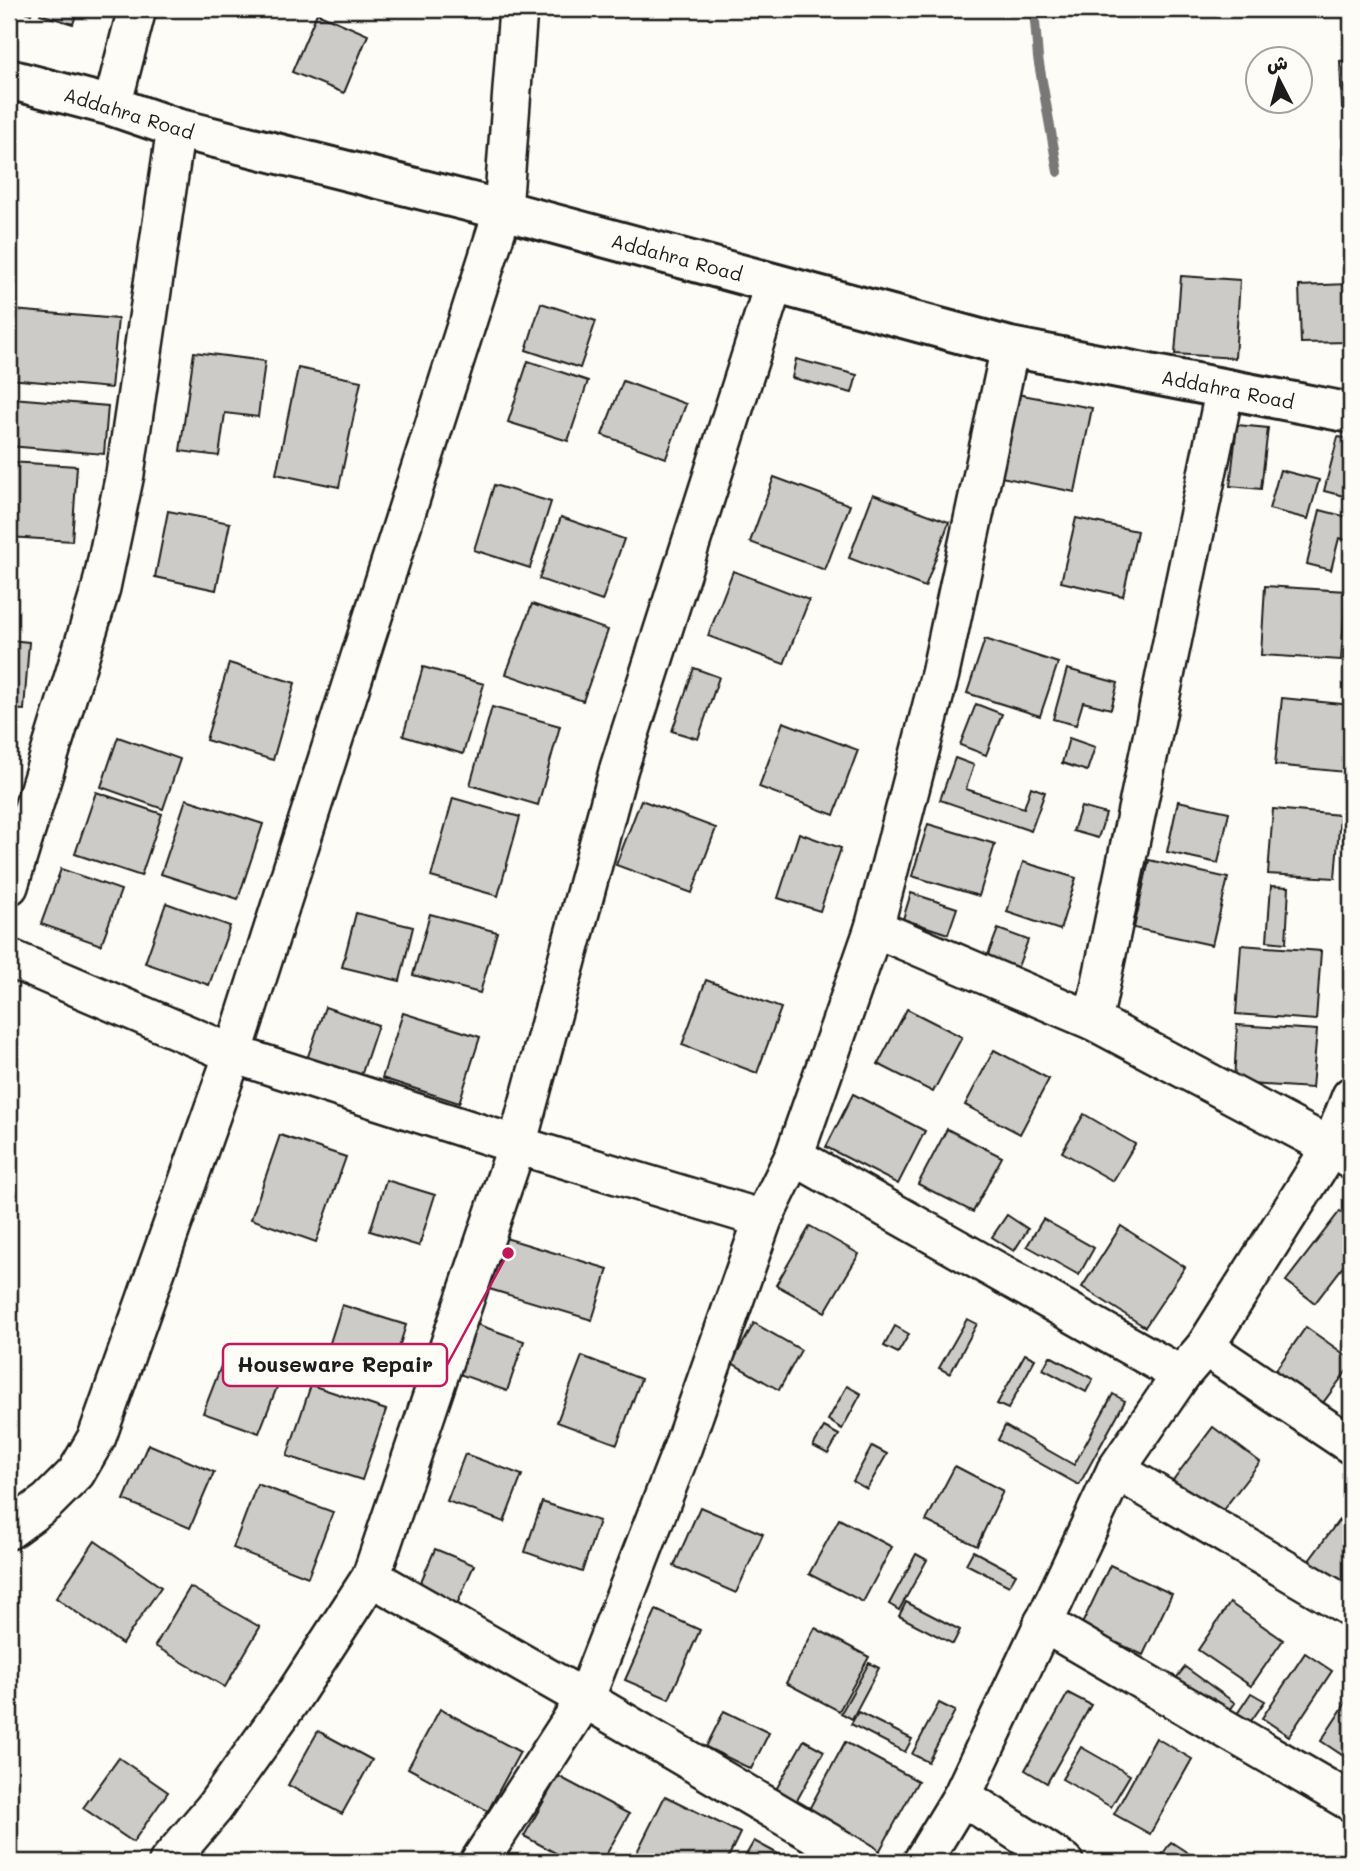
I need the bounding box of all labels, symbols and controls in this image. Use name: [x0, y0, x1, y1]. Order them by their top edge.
north arrow: [1244, 46, 1314, 116]
text: ش: [1265, 49, 1289, 76]
street label: Addahra Road: [61, 81, 197, 145]
street label: Addahra Road: [609, 228, 745, 286]
street label: Addahra Road: [1160, 364, 1296, 414]
callout: Houseware Repair: [223, 1344, 447, 1386]
text: Houseware Repair: [237, 1350, 433, 1377]

